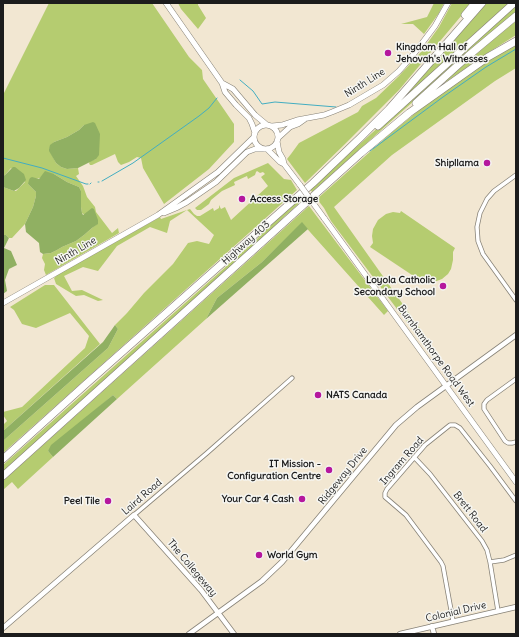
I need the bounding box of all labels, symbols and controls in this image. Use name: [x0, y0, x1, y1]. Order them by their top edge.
place label: Kingdom Hall of Jehovah's Witnesses: [396, 41, 488, 64]
marker: Kingdom Hall of Jehovah's Witnesses: [383, 48, 393, 58]
street label: Ninth Line: [343, 66, 387, 100]
place label: Shipllama: [435, 157, 479, 169]
marker: Shipllama: [482, 158, 492, 168]
place label: Access Storage: [250, 193, 318, 205]
marker: Access Storage: [237, 194, 247, 204]
street label: Highway 403: [220, 218, 272, 268]
street label: Ninth Line: [53, 235, 99, 267]
place label: Loyola Catholic Secondary School: [354, 274, 435, 298]
marker: Loyola Catholic Secondary School: [438, 281, 448, 291]
street label: Burnhamthorpe Road West: [395, 303, 477, 409]
place label: NATS Canada: [326, 389, 387, 401]
marker: NATS Canada: [313, 390, 323, 400]
street label: Ingram Road: [378, 434, 426, 488]
street label: Ridgeway Drive: [316, 445, 370, 507]
place label: IT Mission - Configuration Centre: [227, 458, 321, 482]
marker: IT Mission - Configuration Centre: [324, 465, 334, 475]
street label: Laird Road: [120, 476, 164, 518]
street label: Brett Road: [450, 489, 490, 535]
place label: Your Car 4 Cash: [222, 493, 294, 505]
marker: Your Car 4 Cash: [297, 494, 307, 504]
place label: Peel Tile: [64, 495, 100, 507]
marker: Peel Tile: [103, 496, 113, 506]
street label: The Collegeway: [165, 537, 219, 599]
place label: World Gym: [267, 549, 318, 561]
marker: World Gym: [254, 550, 264, 560]
street label: Colonial Drive: [424, 599, 488, 625]

